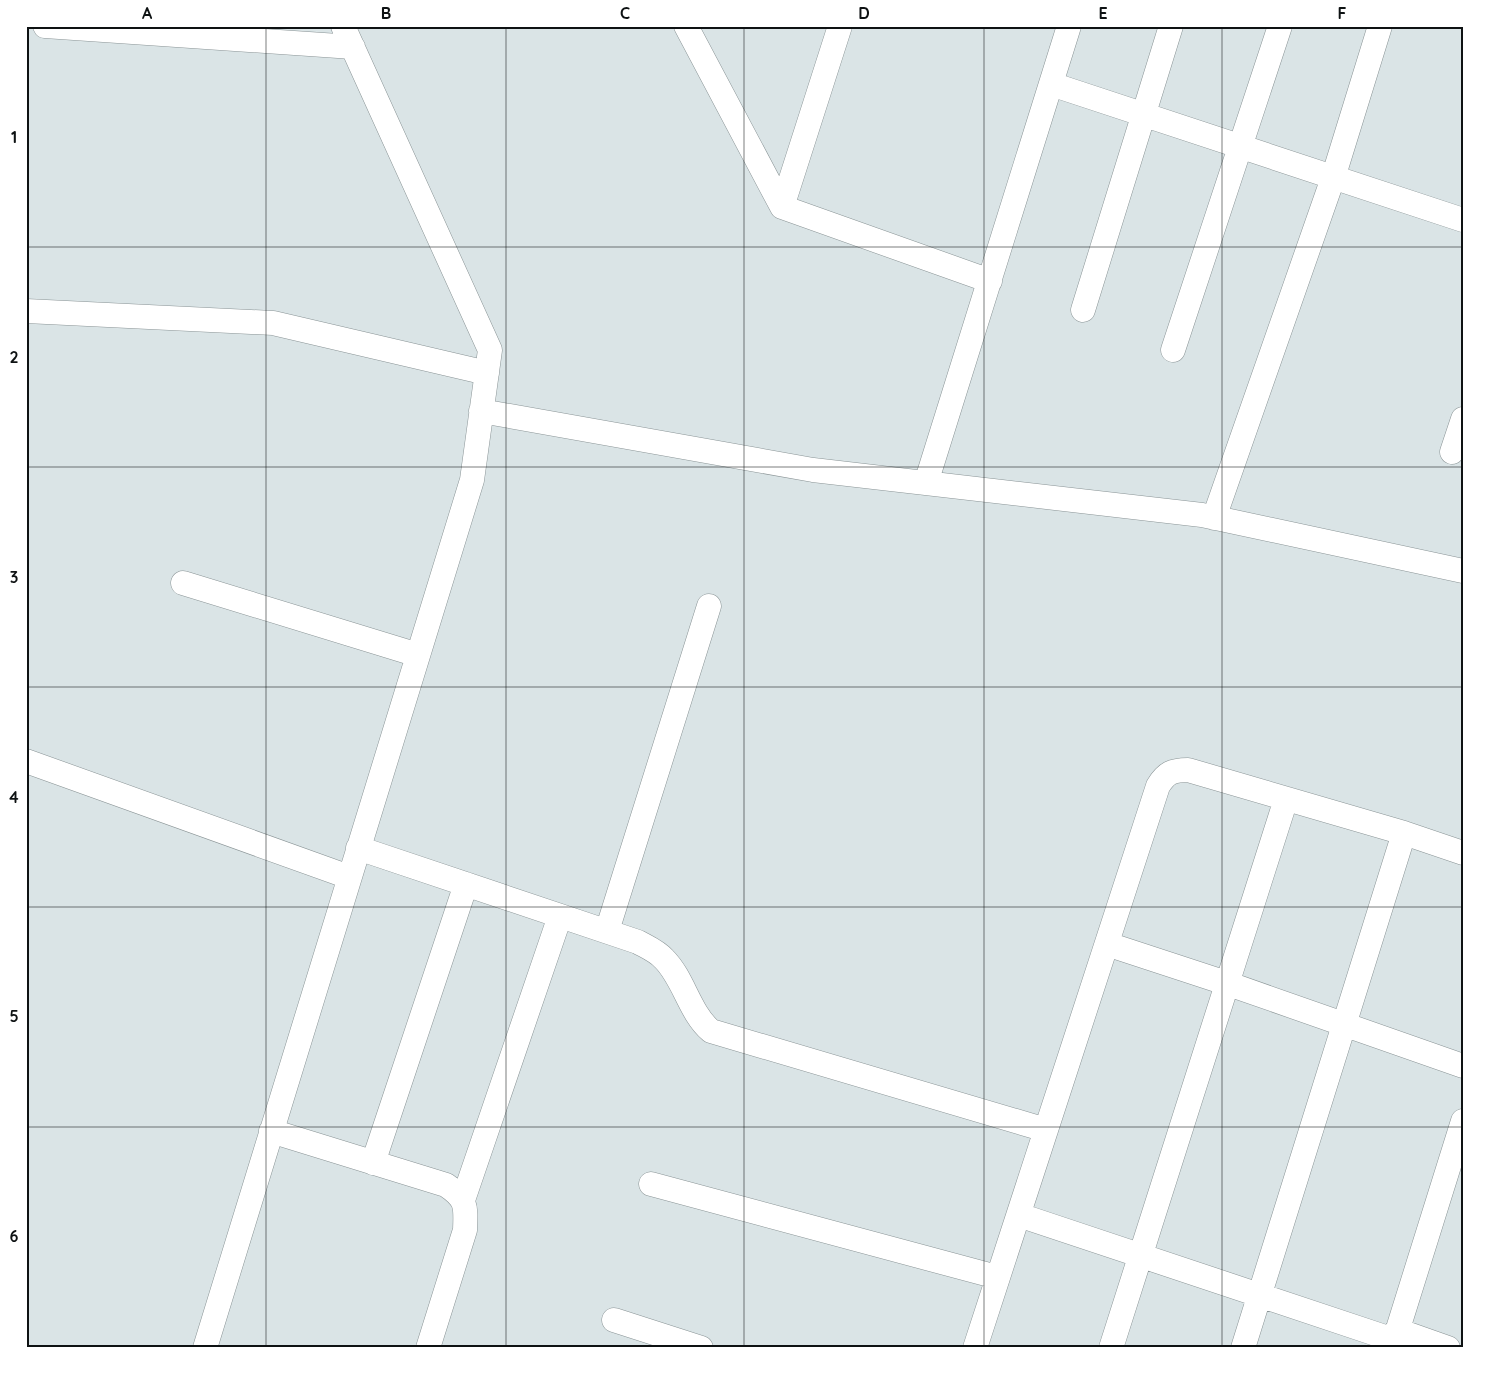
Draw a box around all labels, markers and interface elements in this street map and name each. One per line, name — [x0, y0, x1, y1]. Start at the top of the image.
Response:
text: A — [142, 3, 153, 23]
text: B — [381, 3, 391, 23]
text: C — [620, 3, 630, 23]
text: D — [858, 3, 870, 23]
text: E — [1098, 3, 1108, 23]
text: F — [1338, 3, 1347, 23]
text: 1 — [11, 127, 17, 147]
text: 2 — [9, 347, 19, 367]
text: 3 — [10, 567, 18, 587]
text: 4 — [9, 787, 19, 807]
text: 5 — [9, 1006, 19, 1026]
text: 6 — [10, 1226, 19, 1246]

